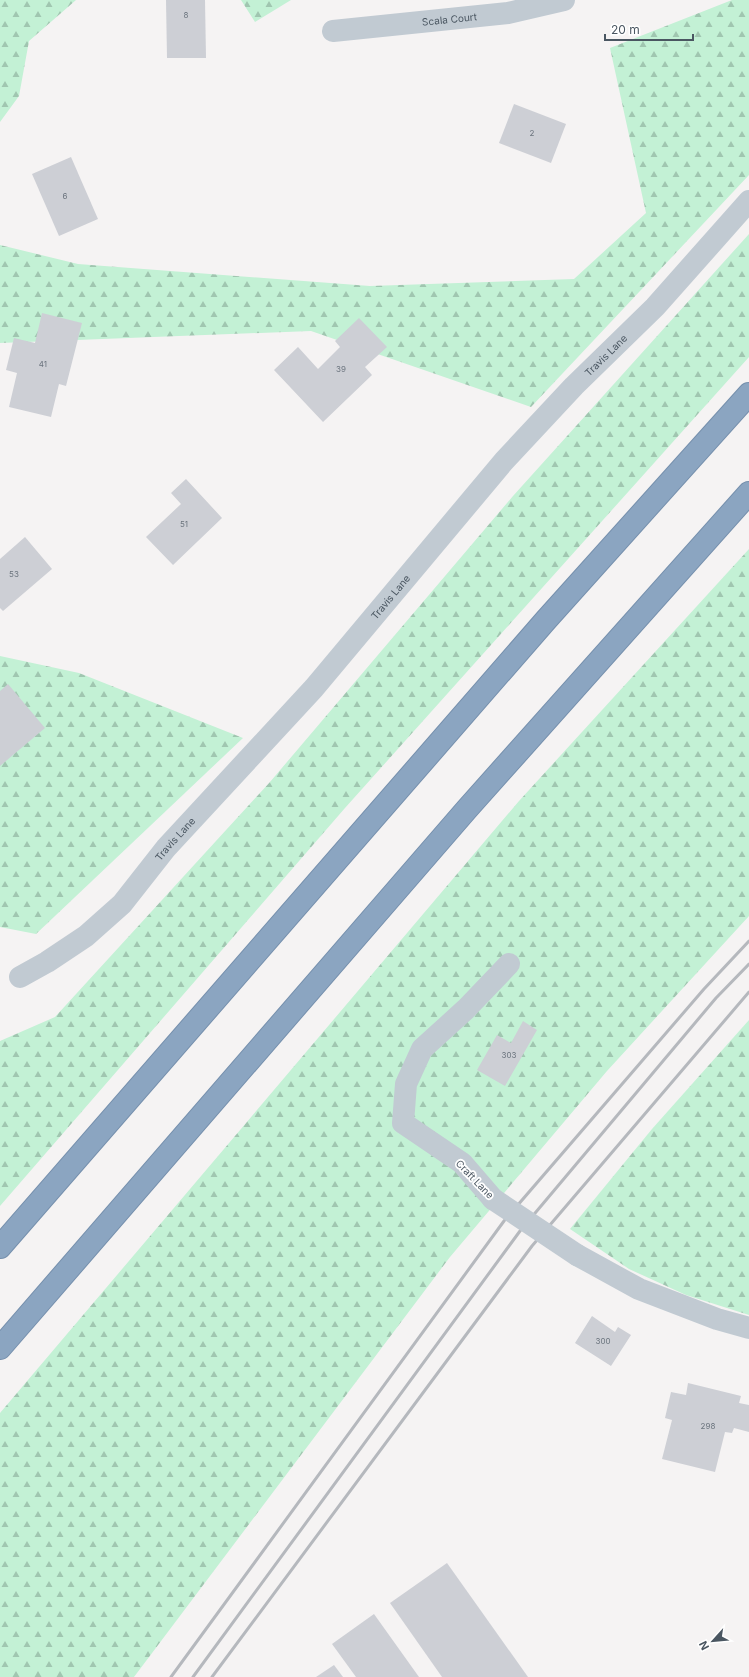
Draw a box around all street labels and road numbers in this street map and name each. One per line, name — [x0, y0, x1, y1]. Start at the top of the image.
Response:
street label: Scala Court — [421, 10, 478, 28]
street label: Travis Lane — [582, 332, 629, 378]
street label: Travis Lane — [368, 572, 412, 621]
street label: Travis Lane — [152, 814, 198, 863]
street label: Craft Lane — [454, 1157, 496, 1201]

